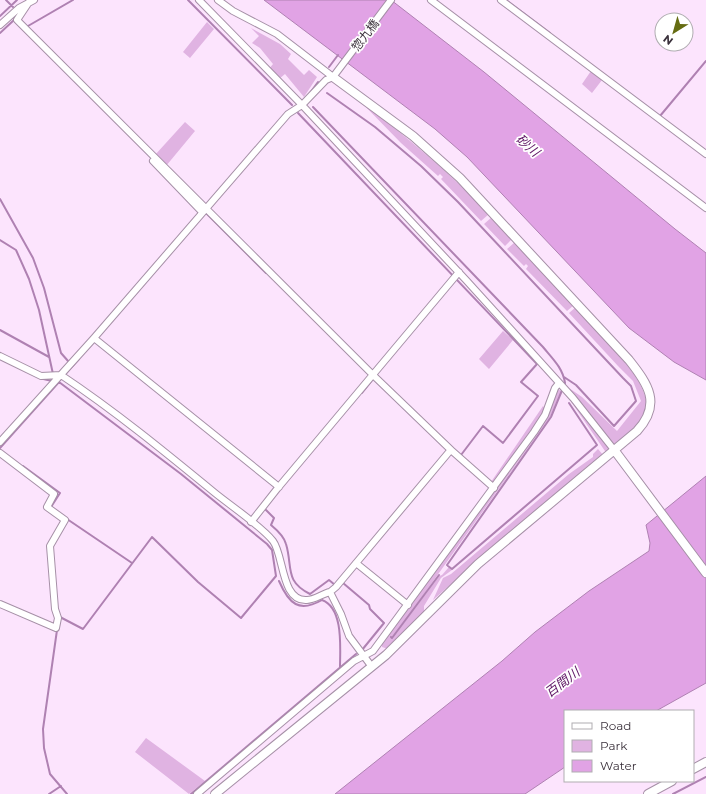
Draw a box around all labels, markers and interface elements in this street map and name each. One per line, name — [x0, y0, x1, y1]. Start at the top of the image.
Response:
north arrow — [654, 12, 694, 52]
street label: 惣九橋 — [348, 16, 382, 54]
text: N — [660, 32, 676, 48]
water label: 砂川 — [513, 130, 545, 161]
water label: 百間川 — [542, 663, 584, 700]
legend — [564, 710, 694, 782]
text: Road — [600, 718, 631, 733]
text: Park — [600, 738, 628, 753]
text: Water — [600, 758, 637, 773]

